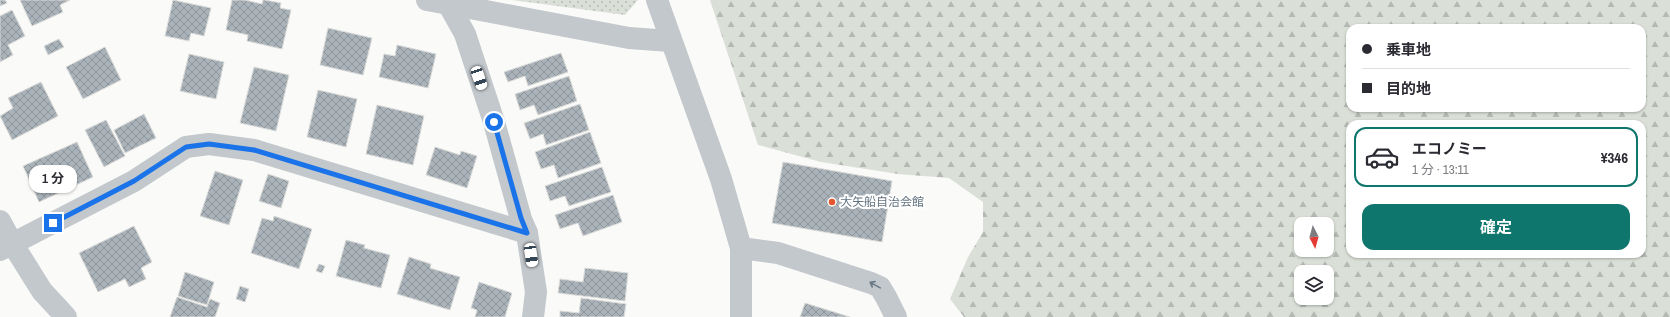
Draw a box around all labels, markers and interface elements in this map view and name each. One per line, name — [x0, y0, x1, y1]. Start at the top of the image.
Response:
text: 乗車地 — [1386, 39, 1431, 60]
car — [469, 65, 489, 91]
text: 目的地 — [1386, 78, 1431, 99]
route start — [485, 113, 503, 131]
text: エコノミー — [1412, 138, 1487, 159]
icon: car — [1364, 139, 1400, 175]
text: ¥346 — [1601, 147, 1628, 168]
text: 1 分 · 13:11 — [1412, 161, 1469, 178]
callout: 1 分 — [29, 165, 77, 193]
text: 1 分 — [42, 170, 64, 187]
place label: 大矢船自治会館 — [840, 194, 924, 210]
marker: 大矢船自治会館 — [827, 197, 837, 207]
button: 確定 — [1362, 204, 1630, 250]
route end — [44, 214, 62, 232]
north arrow — [1294, 217, 1334, 257]
map controls — [1294, 217, 1334, 305]
car — [523, 242, 539, 268]
button: layers — [1294, 265, 1334, 305]
one-way arrow — [869, 281, 881, 289]

